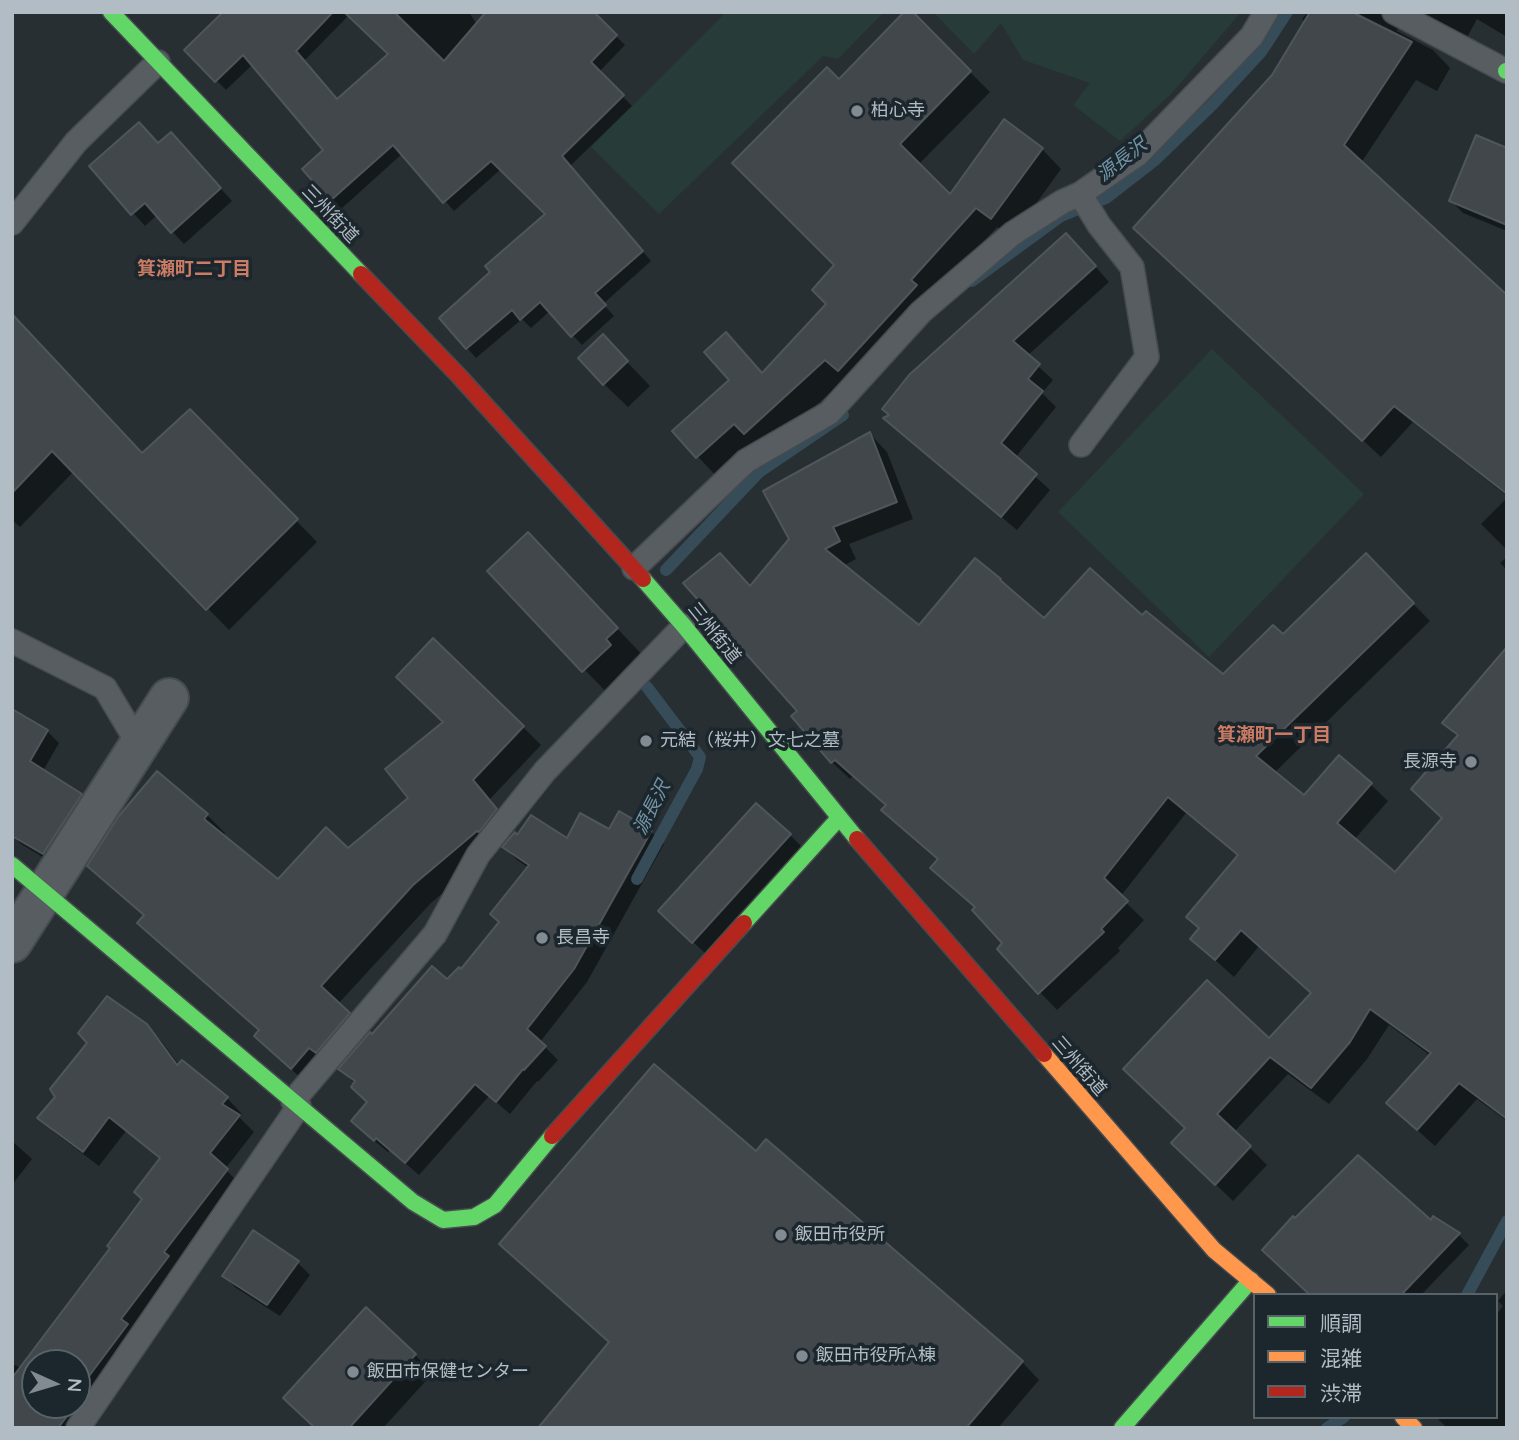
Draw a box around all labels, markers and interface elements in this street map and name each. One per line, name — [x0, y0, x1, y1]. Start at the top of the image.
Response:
place label: 柏心寺 — [871, 100, 925, 122]
marker: 柏心寺 — [849, 103, 865, 119]
water label: 源長沢 — [1093, 133, 1151, 187]
street label: 三州街道 — [297, 181, 363, 247]
district label: 箕瀬町二丁目 — [137, 258, 251, 280]
street label: 三州街道 — [683, 598, 745, 668]
district label: 箕瀬町一丁目 — [1217, 724, 1331, 746]
place label: 元結（桜井）文七之墓 — [660, 730, 840, 752]
marker: 元結（桜井）文七之墓 — [638, 733, 654, 749]
place label: 長源寺 — [1403, 751, 1457, 773]
marker: 長源寺 — [1463, 754, 1479, 770]
water label: 源長沢 — [629, 777, 675, 839]
place label: 長昌寺 — [556, 927, 610, 949]
marker: 長昌寺 — [534, 930, 550, 946]
street label: 三州街道 — [1047, 1032, 1111, 1100]
place label: 飯田市役所 — [795, 1224, 885, 1246]
marker: 飯田市役所 — [773, 1227, 789, 1243]
legend — [1253, 1293, 1498, 1419]
text: 順調 — [1320, 1310, 1362, 1336]
place label: 飯田市役所A棟 — [816, 1345, 936, 1367]
text: 混雑 — [1320, 1345, 1362, 1371]
marker: 飯田市役所A棟 — [794, 1348, 810, 1364]
north arrow — [21, 1349, 91, 1419]
place label: 飯田市保健センター — [367, 1361, 529, 1383]
marker: 飯田市保健センター — [345, 1364, 361, 1380]
text: N — [62, 1378, 87, 1393]
text: 渋滞 — [1320, 1380, 1362, 1406]

